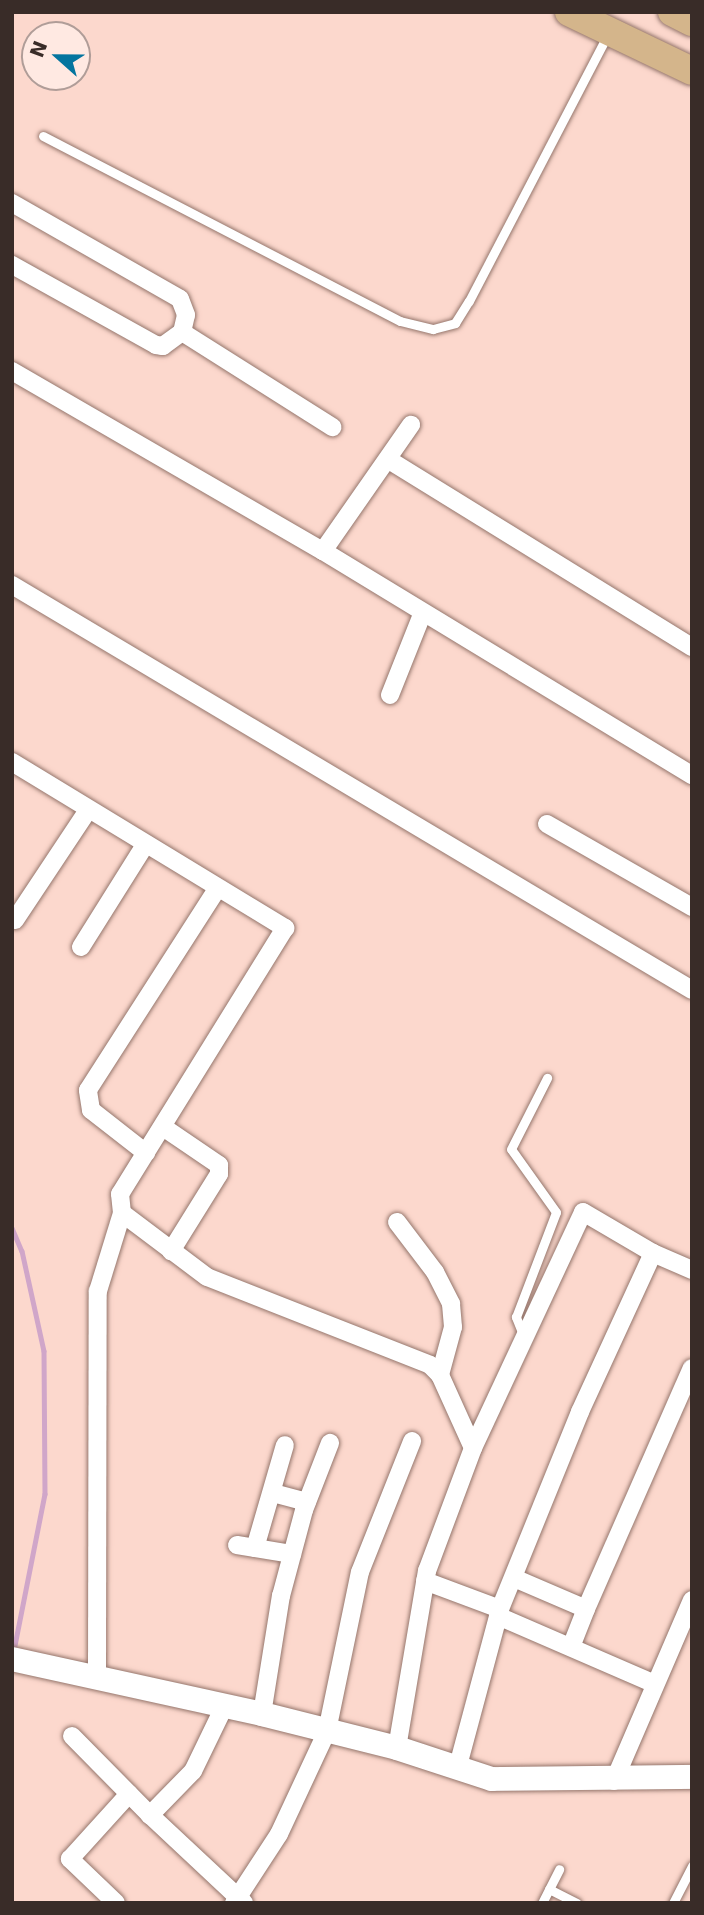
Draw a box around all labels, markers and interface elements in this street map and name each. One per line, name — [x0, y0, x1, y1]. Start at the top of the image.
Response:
north arrow — [21, 21, 91, 91]
text: N — [25, 38, 51, 61]

